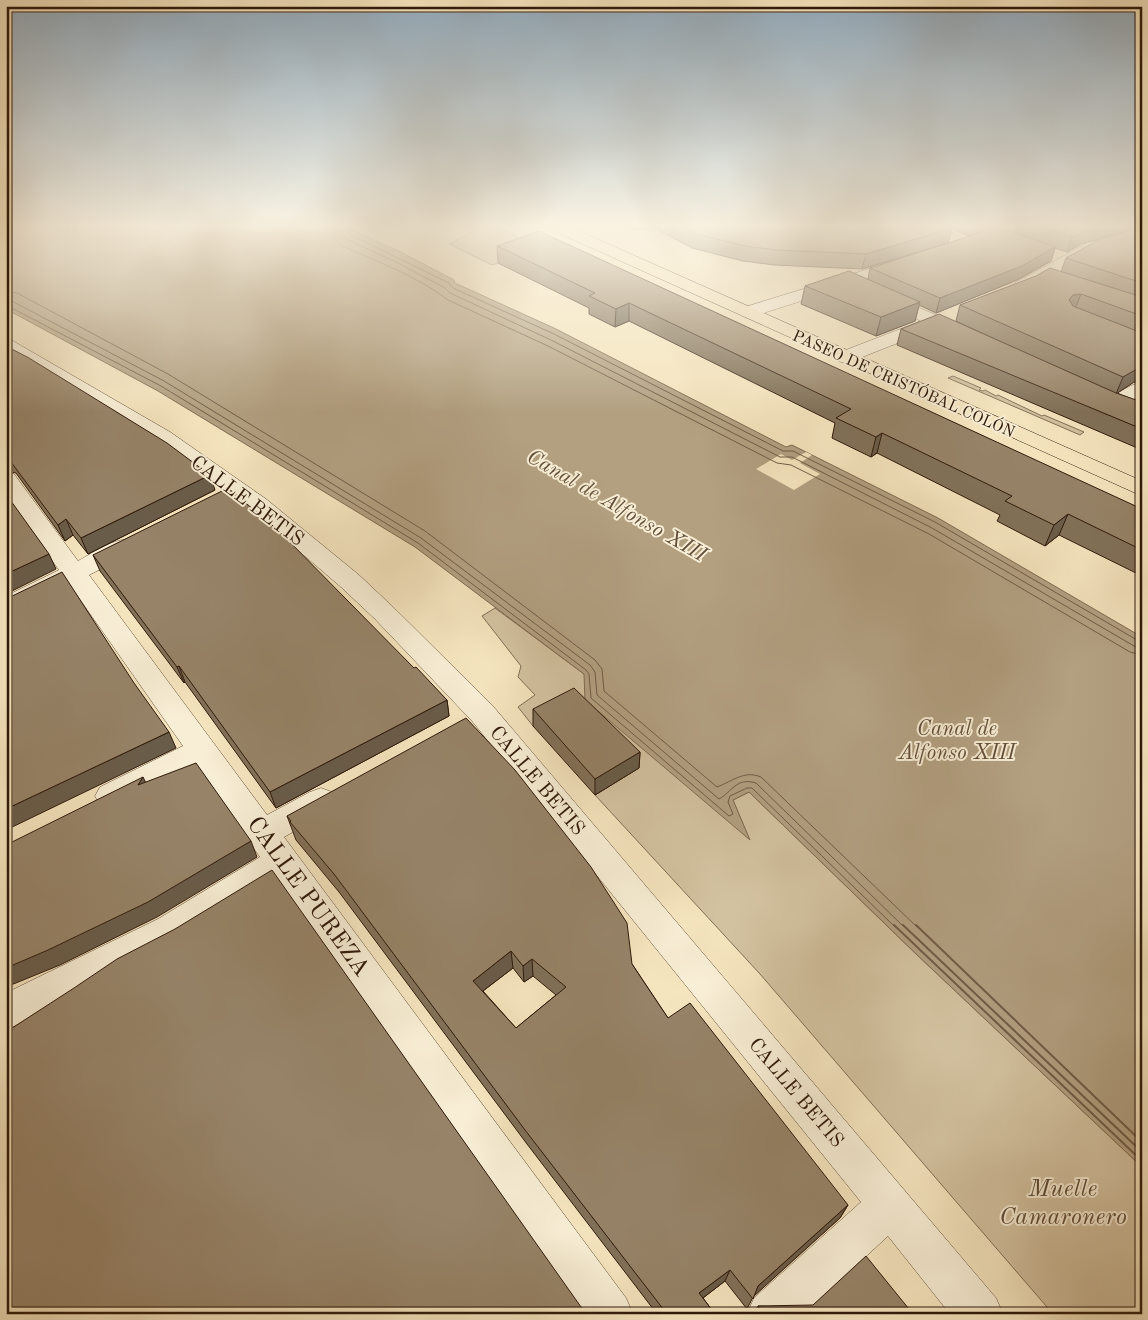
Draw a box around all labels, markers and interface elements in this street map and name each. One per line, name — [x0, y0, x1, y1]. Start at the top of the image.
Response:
street label: PASEO DE CRISTÓBAL COLÓN — [790, 324, 1019, 441]
water label: Canal de Alfonso XIII — [523, 446, 712, 567]
street label: CALLE BETIS — [186, 453, 307, 551]
water label: Canal de Alfonso XIII — [897, 719, 1018, 764]
street label: CALLE BETIS — [485, 723, 588, 840]
street label: CALLE PUREZA — [242, 813, 373, 981]
street label: CALLE BETIS — [744, 1035, 847, 1152]
park label: Muelle Camaronero — [999, 1178, 1127, 1230]

